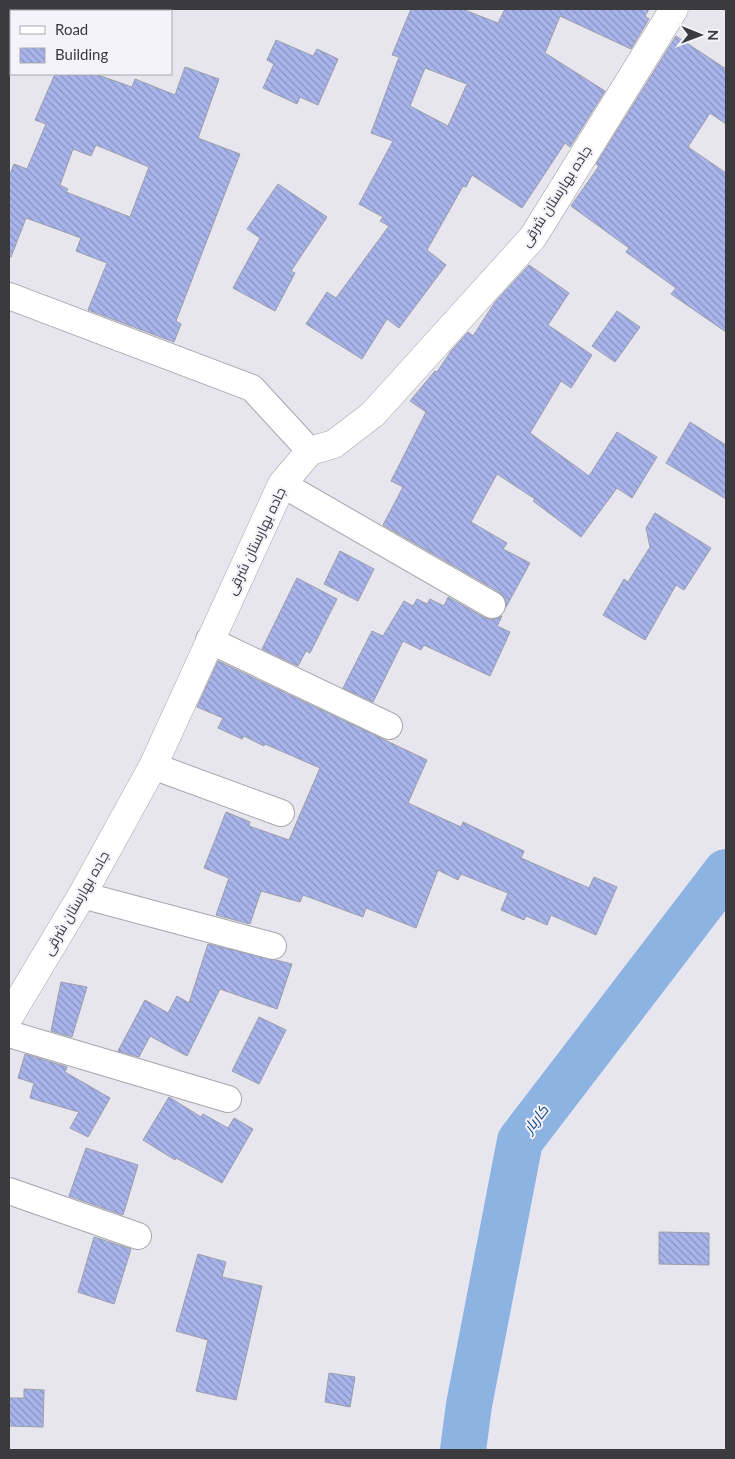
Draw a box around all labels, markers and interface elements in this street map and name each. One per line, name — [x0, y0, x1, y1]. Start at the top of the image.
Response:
legend — [10, 10, 172, 75]
north arrow — [675, 10, 725, 60]
text: Road — [55, 20, 88, 38]
text: N — [705, 30, 722, 41]
text: Building — [55, 45, 108, 63]
street label: جاده بهارستان شرقی — [516, 142, 595, 250]
street label: جاده بهارستان شرقی — [222, 484, 289, 597]
street label: جاده بهارستان شرقی — [39, 848, 112, 958]
water label: کاربار — [518, 1100, 553, 1138]

